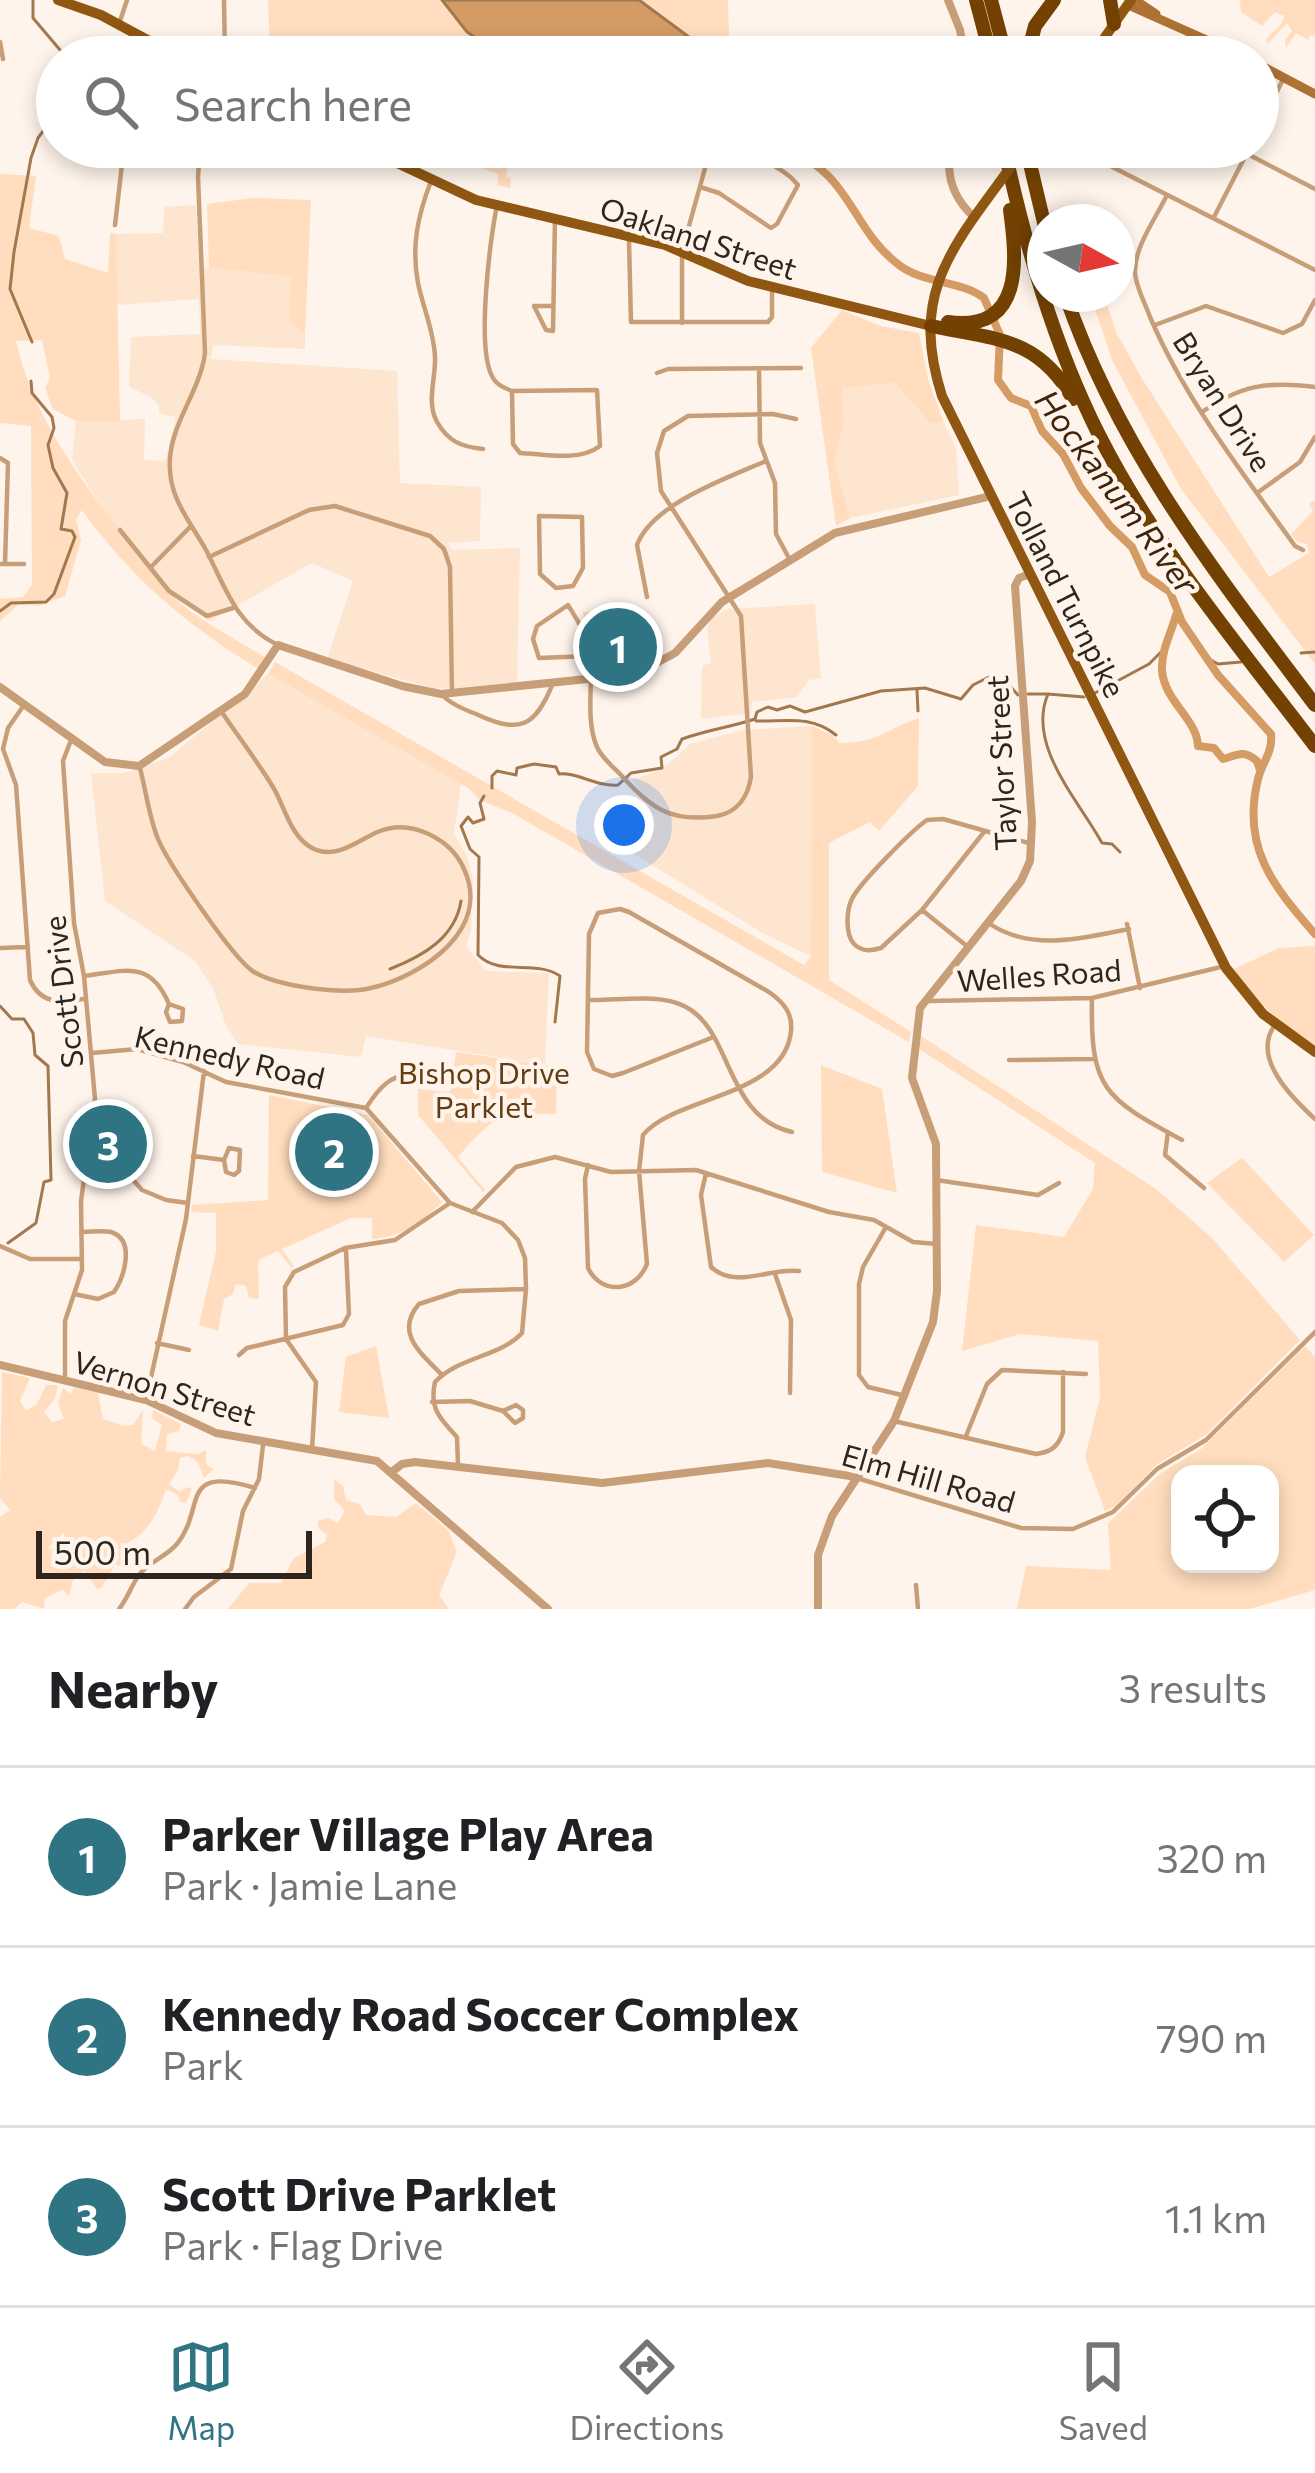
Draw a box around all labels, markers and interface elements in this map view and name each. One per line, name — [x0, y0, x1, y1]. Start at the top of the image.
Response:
search box — [36, 36, 1279, 168]
icon: search — [78, 69, 144, 135]
text: Search here — [174, 75, 412, 130]
street label: Oakland Street — [596, 188, 802, 286]
north arrow — [1027, 204, 1135, 312]
street label: Bryan Drive — [1167, 324, 1281, 478]
water label: Hockanum River — [1028, 380, 1210, 603]
street label: Tolland Turnpike — [999, 485, 1135, 703]
pin: 1 — [579, 602, 657, 692]
street label: Taylor Street — [977, 674, 1023, 852]
your location — [594, 795, 654, 855]
street label: Scott Drive — [34, 914, 90, 1070]
street label: Welles Road — [955, 950, 1123, 998]
street label: Kennedy Road — [131, 1016, 329, 1096]
park label: Bishop Drive Parklet — [398, 1053, 570, 1124]
pin: 3 — [69, 1099, 147, 1189]
pin: 2 — [295, 1107, 373, 1197]
street label: Vernon Street — [69, 1342, 261, 1432]
street label: Elm Hill Road — [838, 1435, 1020, 1519]
map controls — [1171, 1465, 1279, 1573]
button: locate — [1171, 1465, 1279, 1573]
scale bar — [36, 1525, 312, 1578]
text: 500 m — [54, 1531, 151, 1572]
text: Nearby — [48, 1656, 218, 1719]
text: 3 results — [1119, 1663, 1267, 1711]
text: Parker Village Play Area — [162, 1805, 654, 1860]
text: 1 — [78, 1833, 96, 1881]
text: 320 m — [1156, 1833, 1267, 1881]
text: Park · Jamie Lane — [162, 1860, 457, 1908]
text: Kennedy Road Soccer Complex — [162, 1985, 799, 2040]
text: 2 — [76, 2013, 98, 2061]
text: 790 m — [1156, 2013, 1267, 2061]
text: Park — [162, 2040, 244, 2088]
text: Scott Drive Parklet — [162, 2165, 556, 2220]
text: 3 — [76, 2193, 98, 2241]
text: 1.1 km — [1165, 2193, 1267, 2241]
text: Park · Flag Drive — [162, 2220, 443, 2268]
tab: Map — [167, 2334, 235, 2447]
tab: Directions — [570, 2334, 724, 2447]
tab: Saved — [1059, 2334, 1148, 2447]

